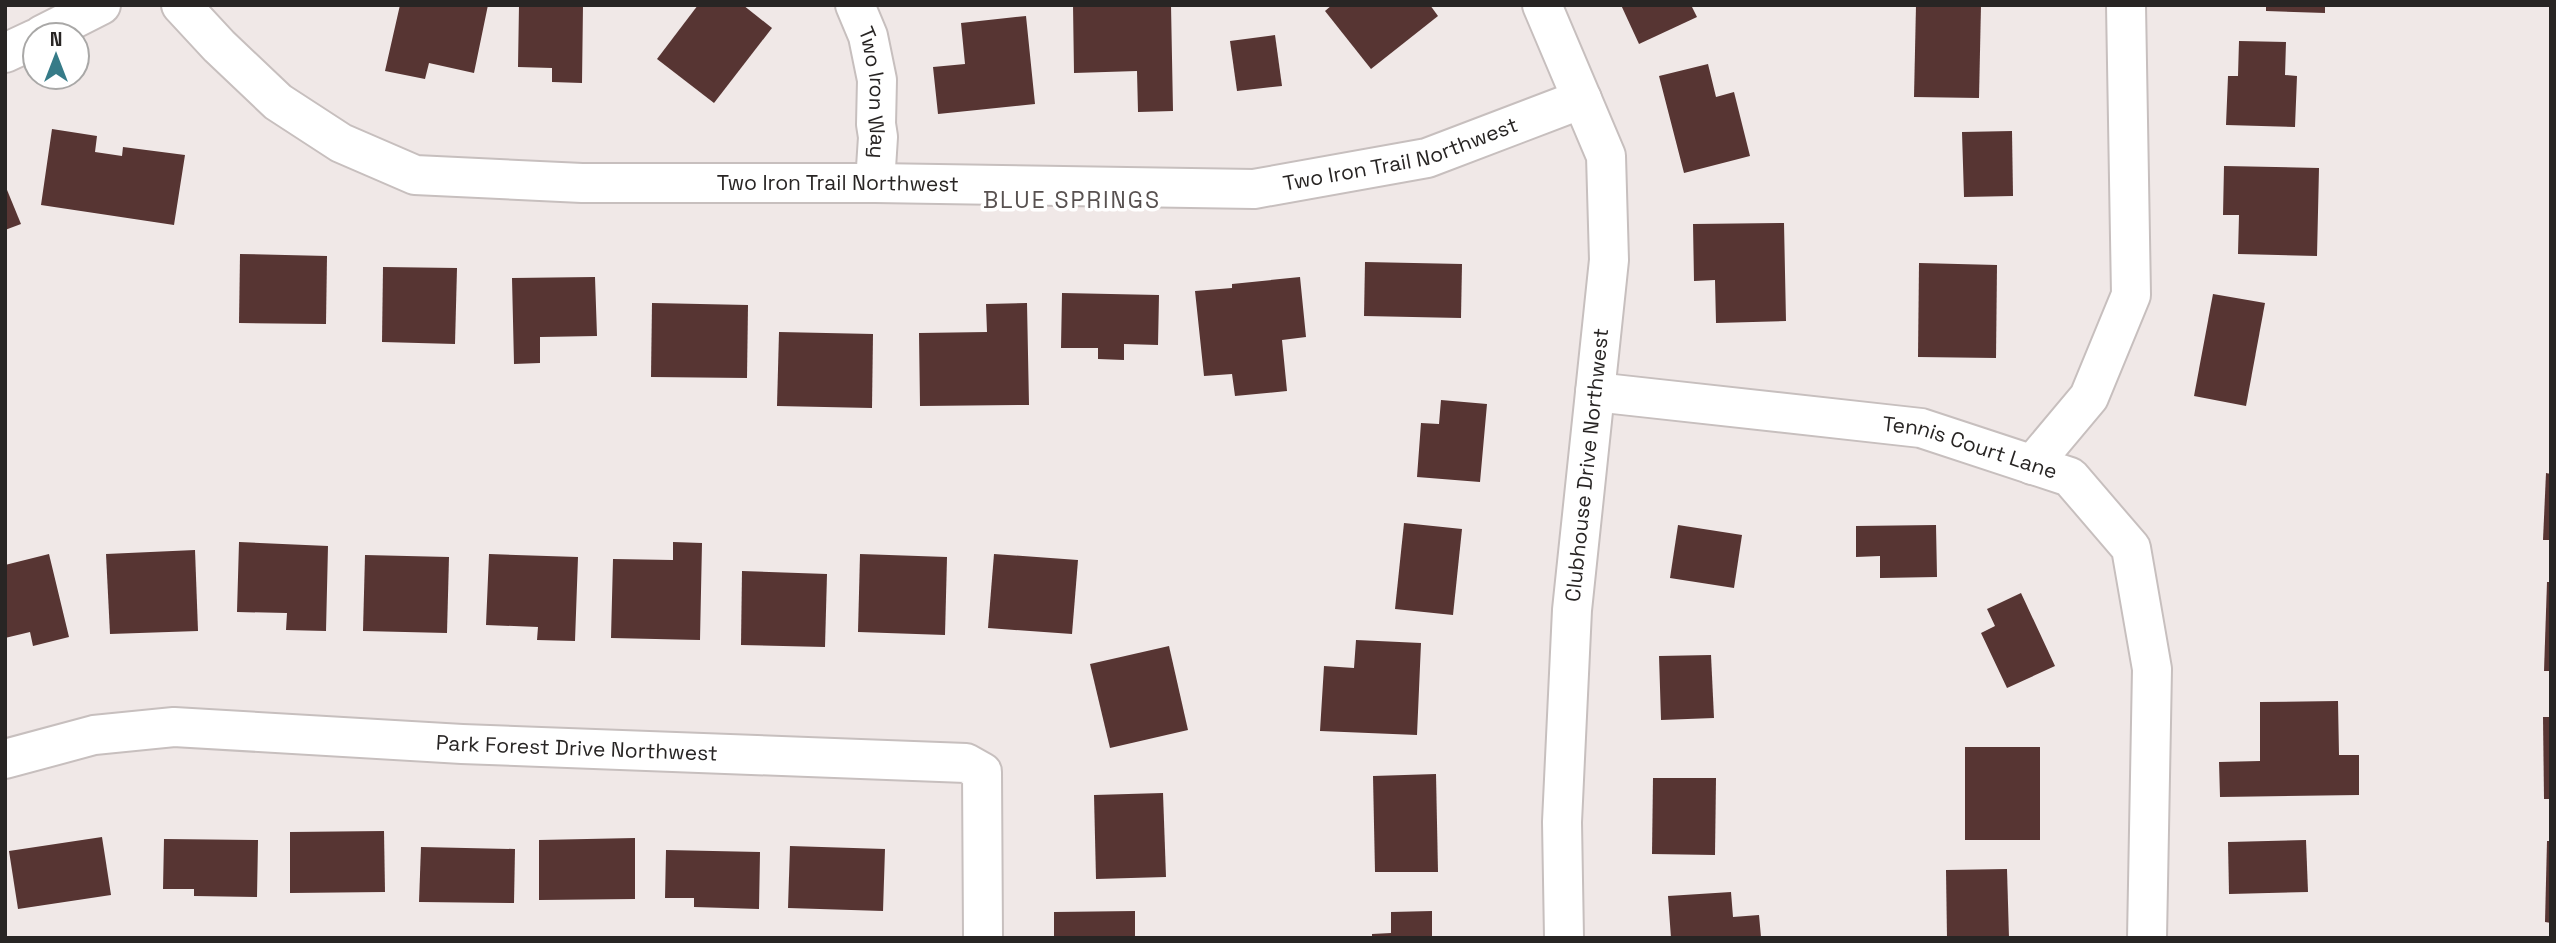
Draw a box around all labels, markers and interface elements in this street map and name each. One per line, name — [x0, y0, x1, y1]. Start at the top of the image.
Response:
north arrow — [21, 21, 91, 91]
street label: Two Iron Way — [853, 22, 892, 159]
text: N — [50, 27, 62, 52]
street label: Two Iron Trail Northwest — [1281, 111, 1521, 197]
street label: Two Iron Trail Northwest — [717, 169, 959, 197]
district label: BLUE SPRINGS — [983, 185, 1161, 215]
street label: Clubhouse Drive Northwest — [1559, 327, 1614, 603]
street label: Tennis Court Lane — [1881, 410, 2061, 485]
street label: Park Forest Drive Northwest — [435, 728, 718, 767]

